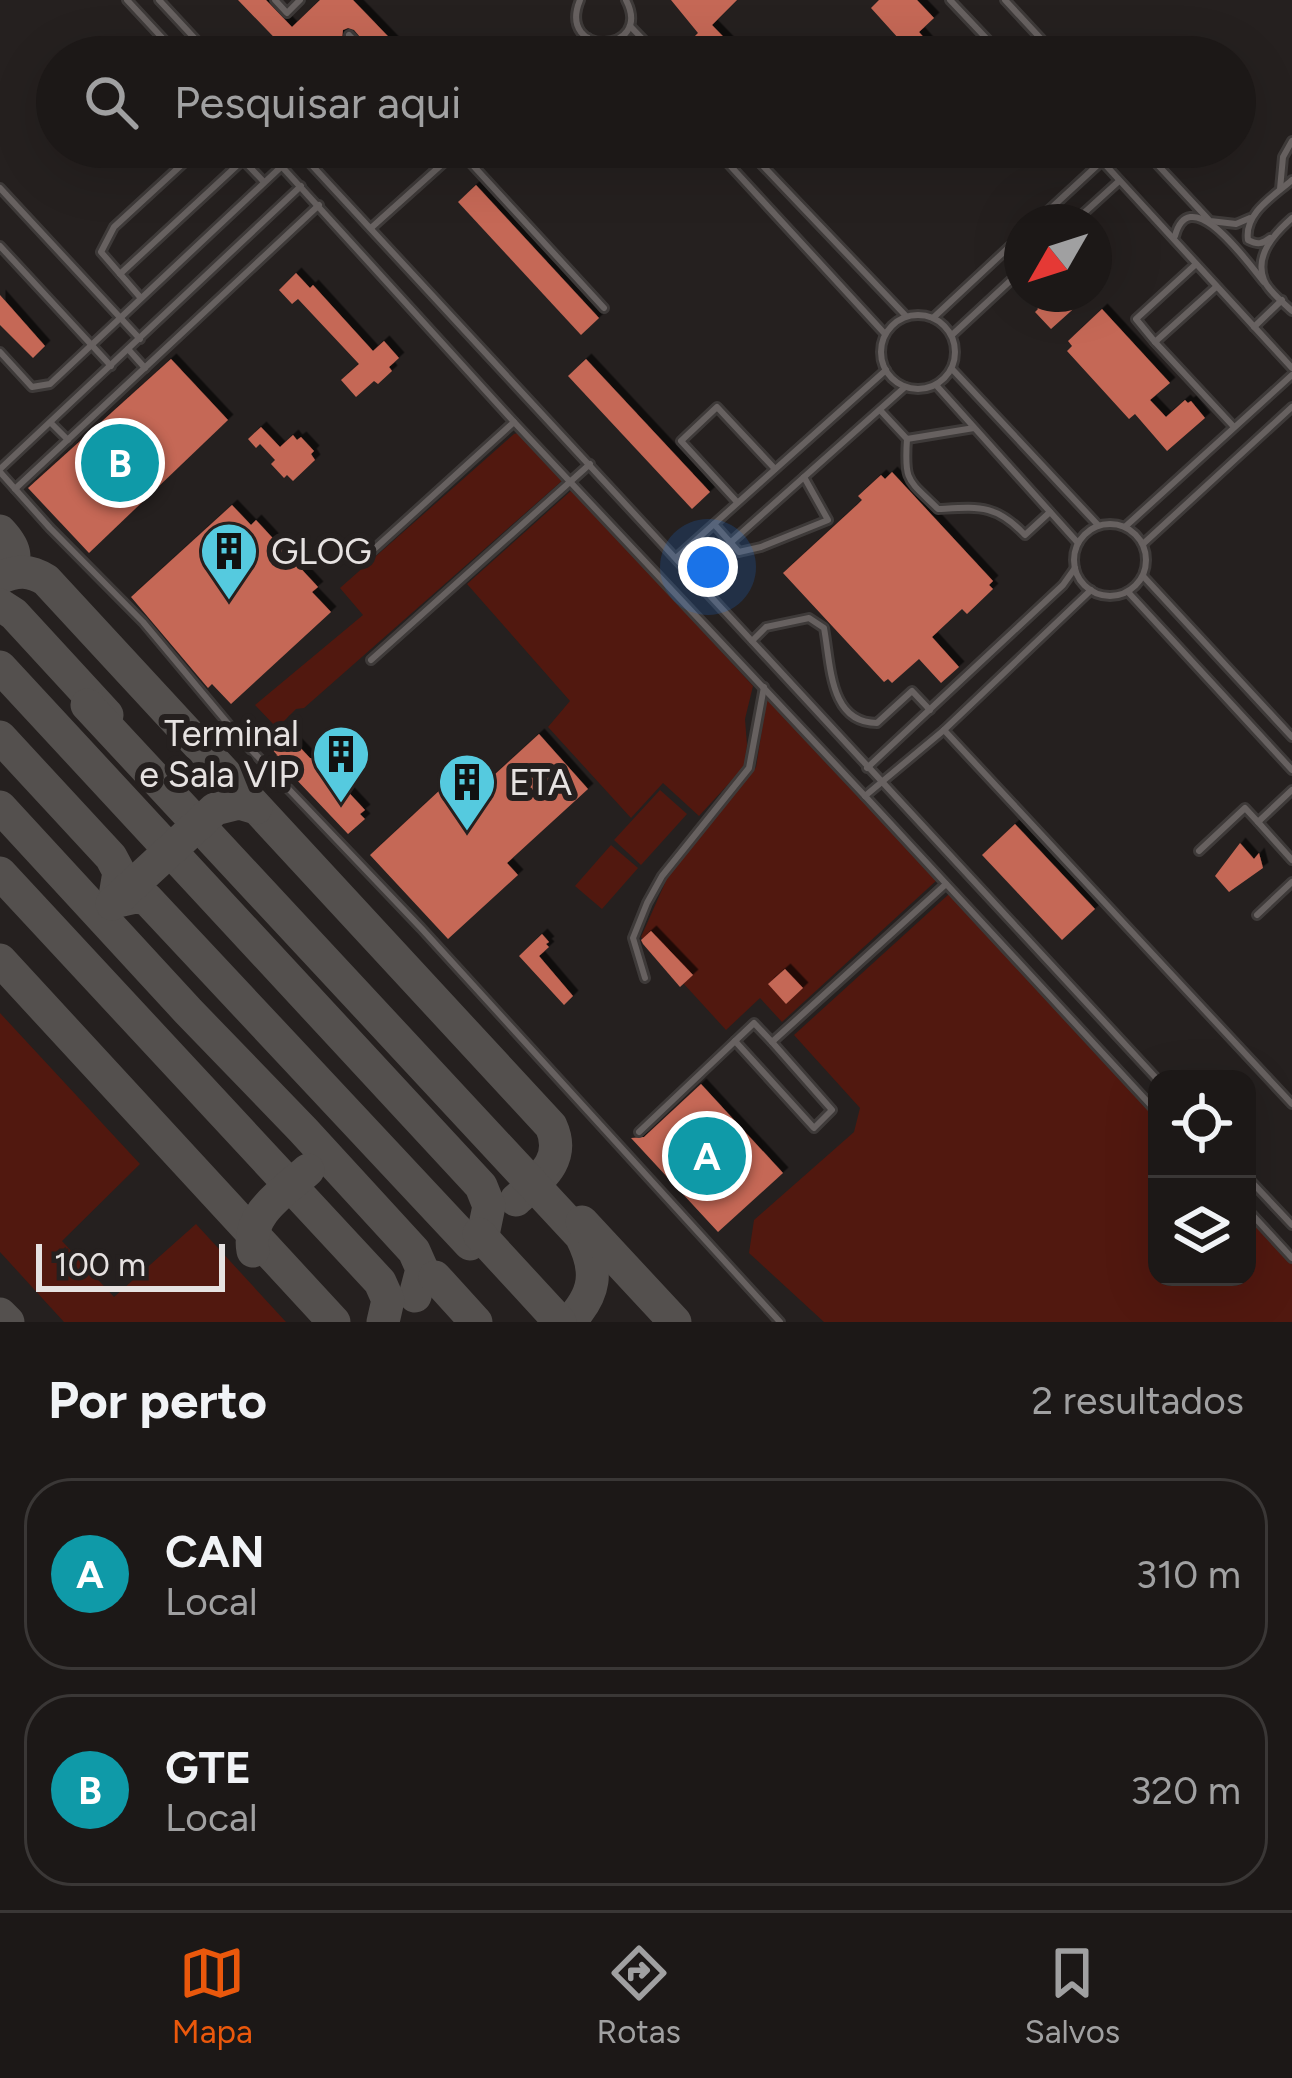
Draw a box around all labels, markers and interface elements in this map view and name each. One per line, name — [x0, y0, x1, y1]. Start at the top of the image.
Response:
search box — [36, 36, 1256, 168]
icon: search — [78, 69, 144, 135]
text: Pesquisar aqui — [174, 75, 461, 129]
north arrow — [1004, 204, 1112, 312]
pin: B — [81, 418, 159, 508]
building icon: GLOG — [198, 520, 260, 602]
place label: GLOG — [271, 530, 372, 573]
your location — [678, 537, 738, 597]
place label: Terminal e Sala VIP — [139, 712, 299, 796]
building icon: Terminal e Sala VIP — [310, 723, 372, 805]
building icon: ETA — [436, 751, 498, 833]
place label: ETA — [509, 761, 573, 804]
map controls — [1148, 1070, 1256, 1286]
button: locate — [1148, 1070, 1256, 1178]
pin: A — [668, 1111, 746, 1201]
button: layers — [1148, 1178, 1256, 1286]
scale bar — [36, 1238, 225, 1291]
text: 100 m — [54, 1245, 146, 1284]
text: Por perto — [48, 1370, 267, 1431]
text: 2 resultados — [1031, 1377, 1244, 1424]
text: CAN — [165, 1524, 265, 1578]
text: A — [76, 1551, 104, 1598]
text: 310 m — [1136, 1551, 1241, 1598]
text: Local — [165, 1578, 257, 1625]
text: GTE — [165, 1740, 251, 1794]
text: B — [78, 1767, 102, 1814]
text: 320 m — [1130, 1767, 1241, 1814]
text: Local — [165, 1794, 257, 1841]
tab: Mapa — [172, 1940, 253, 2051]
tab: Rotas — [597, 1940, 681, 2051]
tab: Salvos — [1025, 1940, 1120, 2051]

